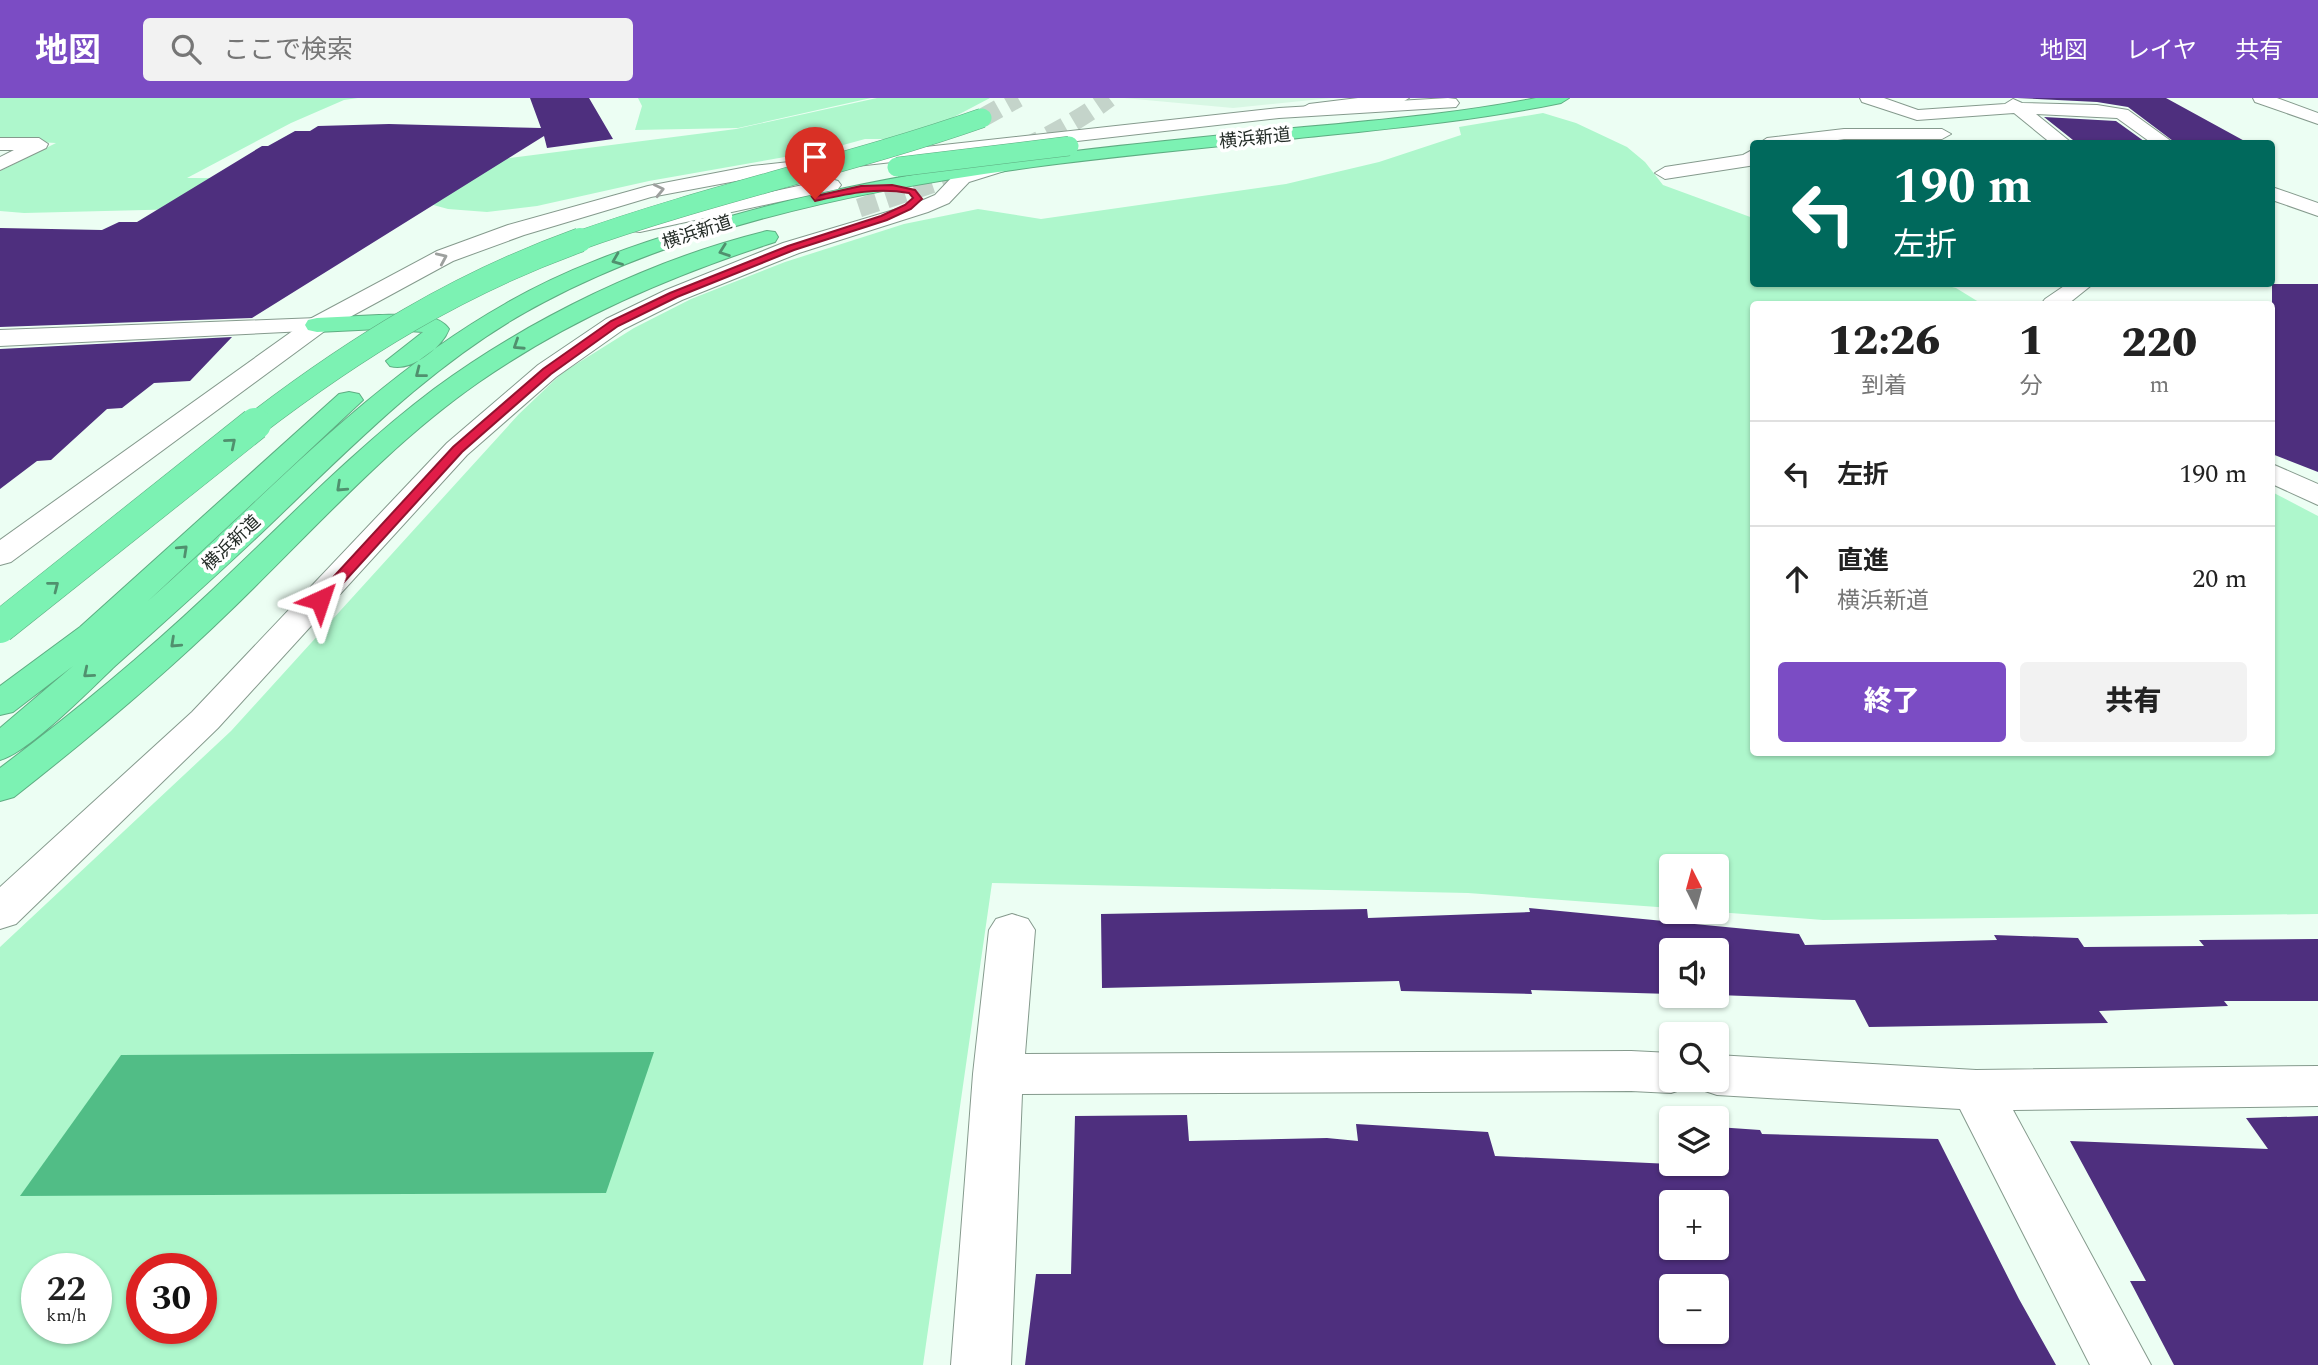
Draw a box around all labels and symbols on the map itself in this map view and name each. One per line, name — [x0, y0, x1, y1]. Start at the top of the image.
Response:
street label: 横浜新道 — [1218, 121, 1292, 156]
pin — [785, 127, 845, 199]
one-way arrow — [653, 184, 665, 198]
street label: 横浜新道 — [659, 209, 736, 256]
one-way arrow — [719, 243, 731, 257]
one-way arrow — [435, 252, 447, 266]
one-way arrow — [612, 252, 624, 266]
one-way arrow — [513, 337, 526, 349]
one-way arrow — [416, 364, 428, 377]
one-way arrow — [223, 439, 236, 451]
one-way arrow — [336, 479, 349, 491]
street label: 横浜新道 — [196, 509, 267, 578]
one-way arrow — [175, 546, 188, 559]
position arrow — [283, 563, 357, 637]
one-way arrow — [46, 582, 59, 594]
one-way arrow — [170, 635, 183, 648]
one-way arrow — [83, 665, 96, 677]
north arrow — [1659, 854, 1729, 924]
speed limit sign: 30 — [126, 1253, 217, 1344]

